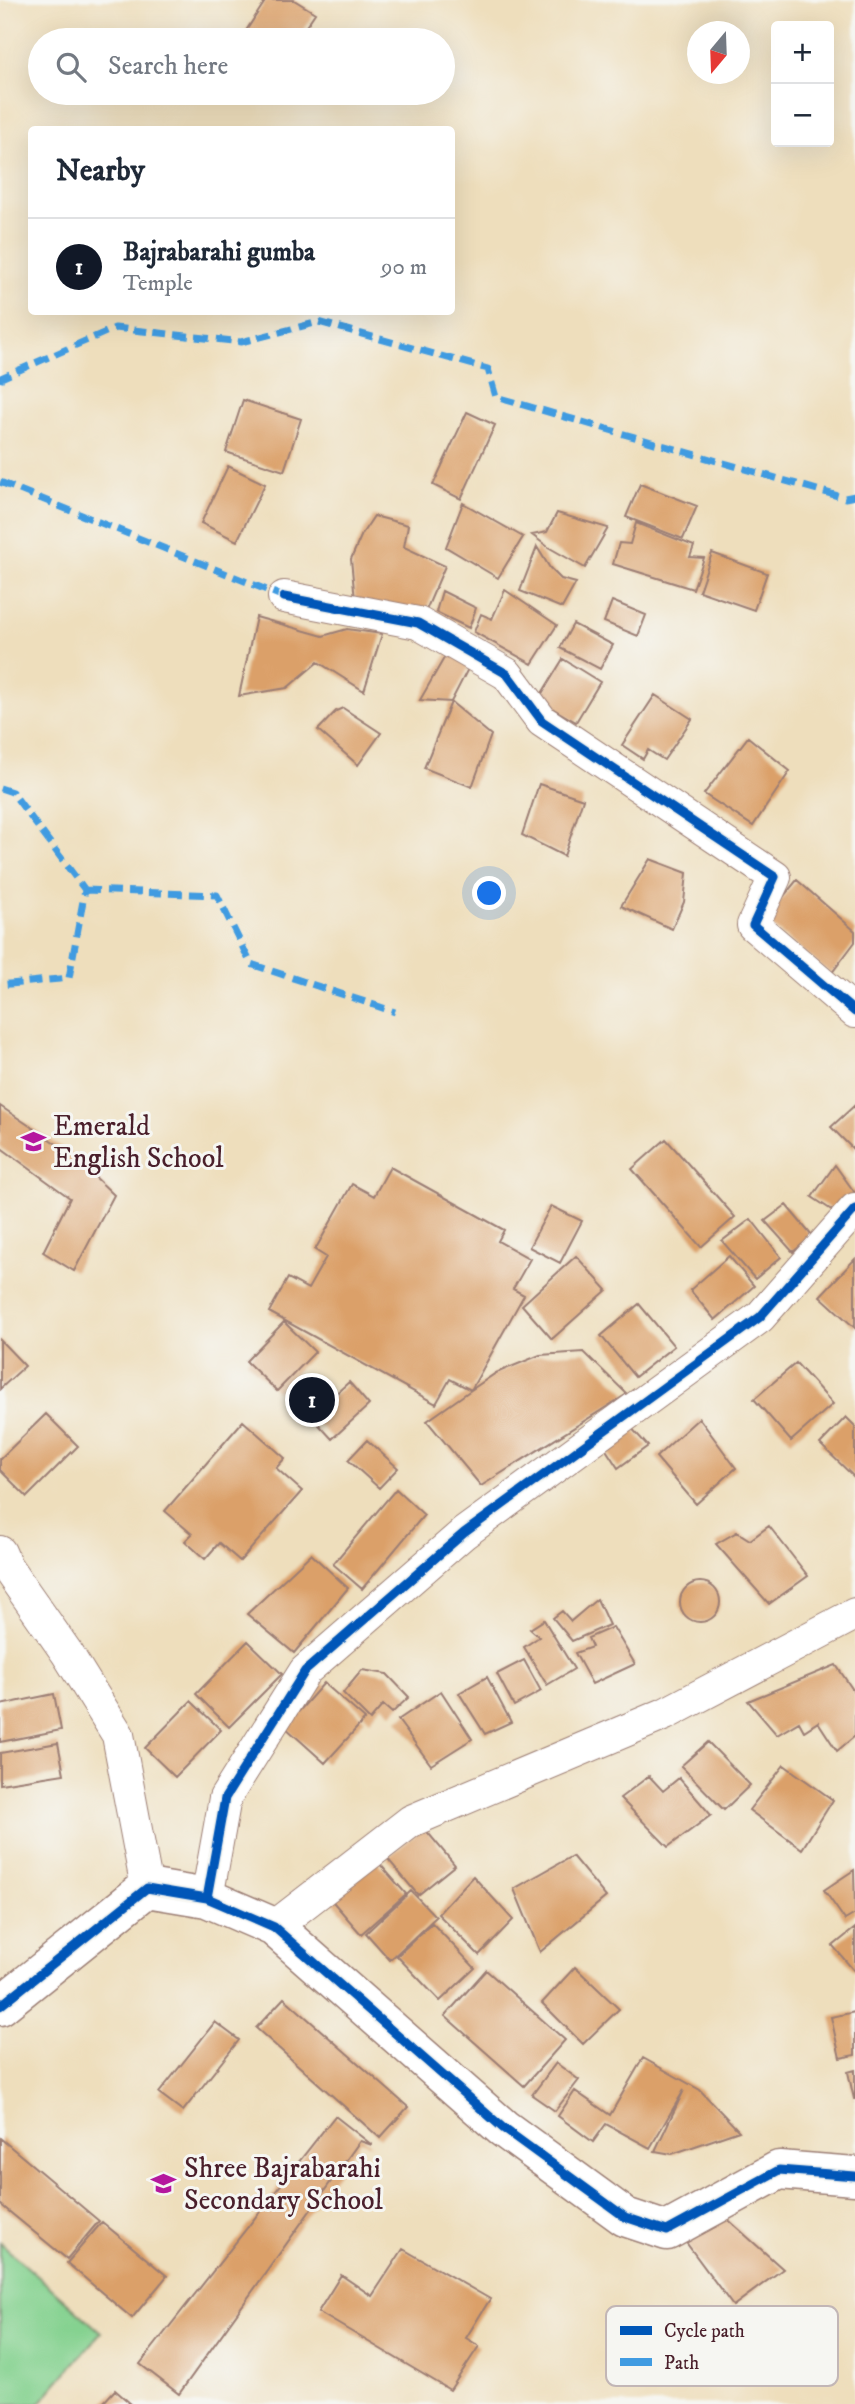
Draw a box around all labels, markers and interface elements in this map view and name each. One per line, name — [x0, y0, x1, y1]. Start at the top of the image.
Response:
north arrow — [687, 21, 750, 84]
map controls — [771, 21, 834, 147]
button: + — [771, 21, 834, 84]
search box — [28, 28, 455, 105]
icon: search — [52, 48, 90, 86]
text: Search here — [108, 50, 228, 83]
button: − — [771, 84, 834, 147]
text: Nearby — [56, 153, 145, 190]
text: Bajrabarahi gumba — [123, 236, 315, 269]
text: 1 — [75, 253, 83, 282]
text: 90 m — [381, 253, 427, 282]
text: Temple — [123, 269, 193, 298]
your location — [472, 876, 506, 910]
place label: Emerald English School — [53, 1109, 224, 1176]
school or university icon: Emerald English School — [19, 1128, 47, 1156]
pin: 1 — [289, 1374, 335, 1426]
place label: Shree Bajrabarahi Secondary School — [184, 2151, 384, 2218]
school or university icon: Shree Bajrabarahi Secondary School — [150, 2170, 178, 2198]
legend — [606, 2306, 838, 2386]
text: Cycle path — [664, 2320, 745, 2343]
text: Path — [664, 2352, 699, 2375]

